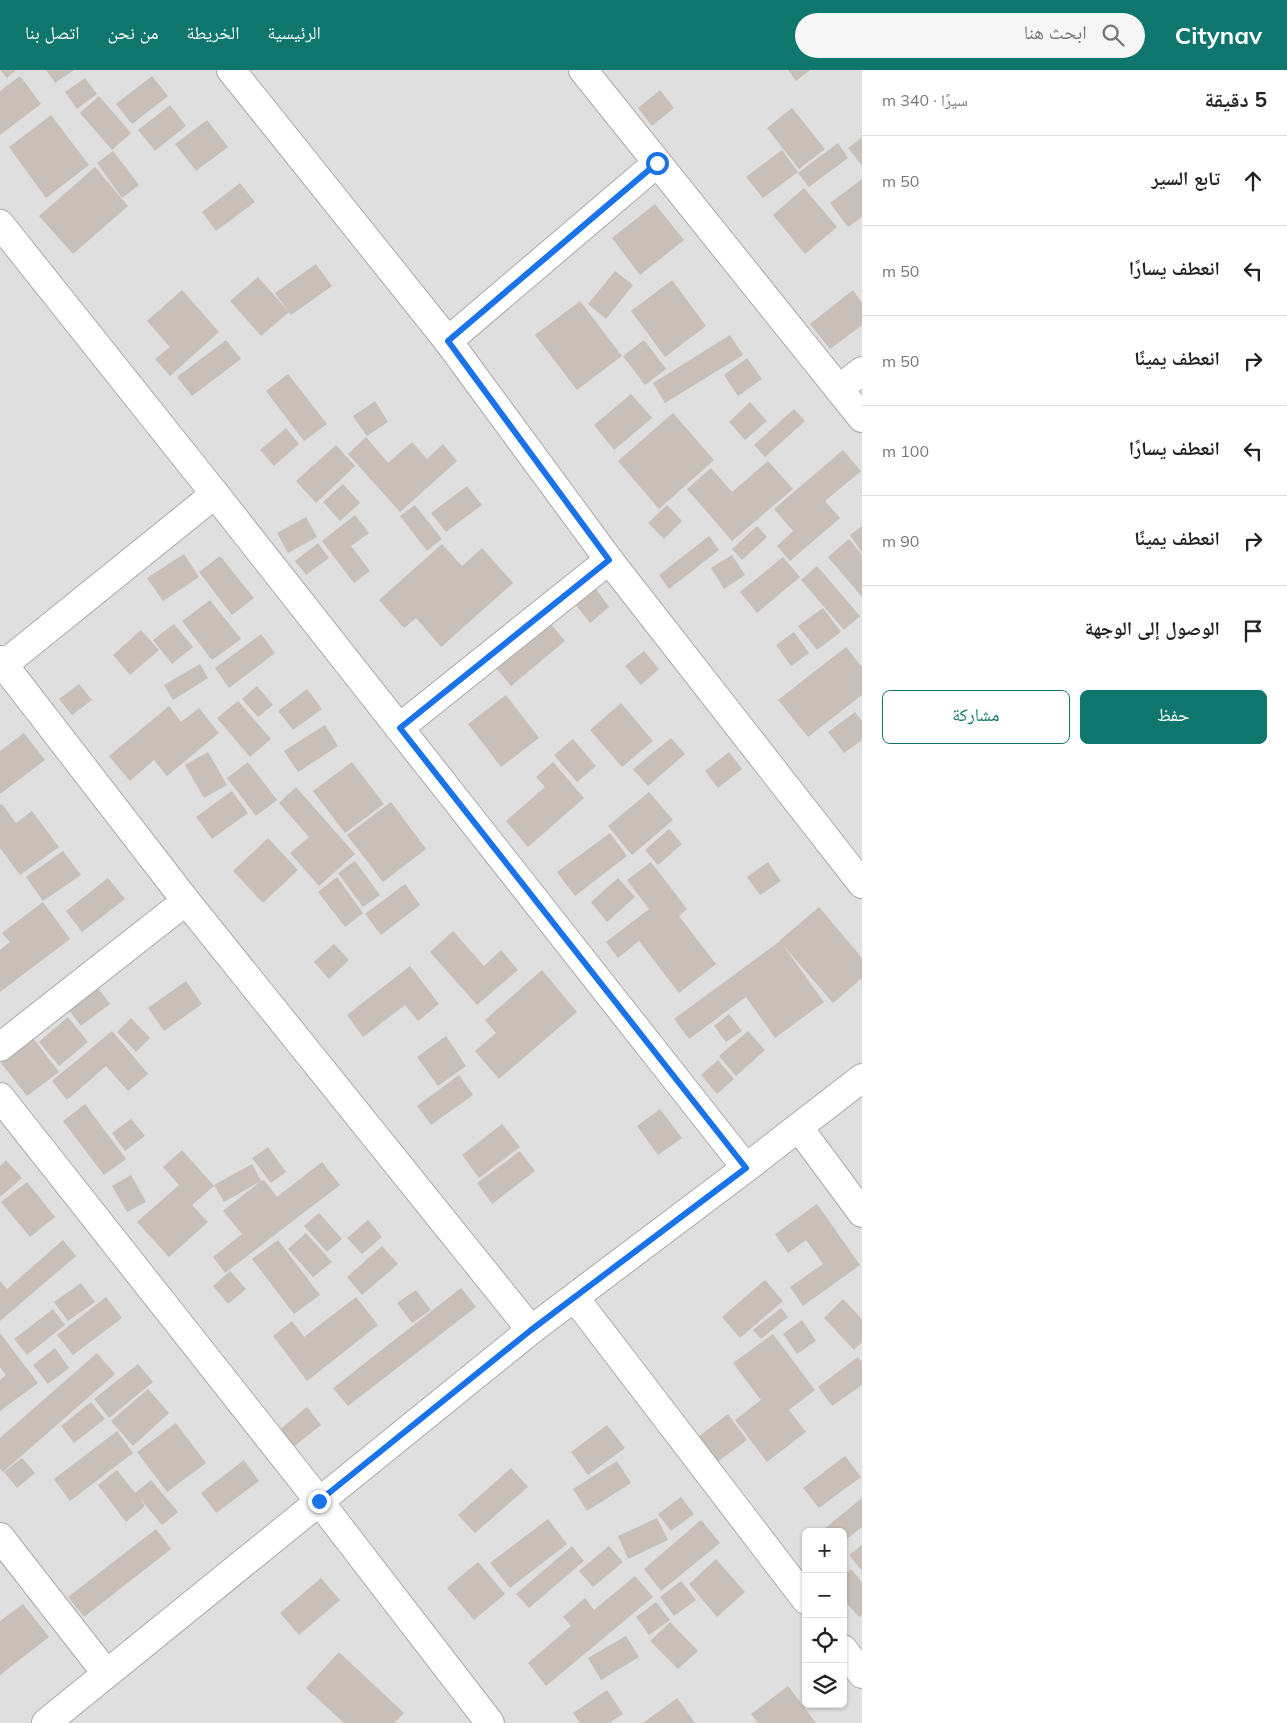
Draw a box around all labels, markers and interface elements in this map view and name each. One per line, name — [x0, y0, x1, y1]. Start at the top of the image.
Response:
search box — [795, 13, 1145, 58]
text: ابحث هنا — [1024, 20, 1087, 44]
text: Citynav — [1175, 20, 1262, 50]
text: اتصل بنا — [25, 21, 80, 44]
text: من نحن — [108, 21, 158, 44]
text: الخريطة — [186, 21, 239, 44]
text: الرئيسية — [267, 21, 321, 44]
icon: search — [1099, 21, 1127, 49]
text: 5 دقيقة — [1205, 86, 1267, 112]
text: سيرًا · 340 m — [882, 90, 968, 110]
route start — [646, 152, 669, 175]
text: تابع السير — [1151, 166, 1220, 190]
icon: ahead — [1239, 167, 1267, 195]
text: 50 m — [882, 171, 919, 191]
text: انعطف يسارًا — [1129, 256, 1220, 280]
icon: left — [1239, 257, 1267, 285]
text: 50 m — [882, 261, 919, 281]
text: انعطف يمينًا — [1134, 346, 1220, 370]
icon: right — [1239, 347, 1267, 375]
text: 50 m — [882, 351, 919, 371]
text: انعطف يسارًا — [1129, 436, 1220, 460]
icon: left — [1239, 437, 1267, 465]
text: 100 m — [882, 441, 929, 461]
text: انعطف يمينًا — [1134, 526, 1220, 550]
icon: right — [1239, 527, 1267, 555]
text: 90 m — [882, 531, 919, 551]
text: الوصول إلى الوجهة — [1085, 616, 1220, 640]
icon: arrive — [1239, 617, 1267, 645]
button: مشاركة — [882, 690, 1070, 744]
button: حفظ — [1080, 690, 1267, 744]
route end — [308, 1490, 331, 1513]
map controls — [802, 1528, 847, 1708]
button: + — [802, 1528, 847, 1573]
button: − — [802, 1573, 847, 1618]
button: locate — [802, 1618, 847, 1663]
button: layers — [802, 1663, 847, 1708]

